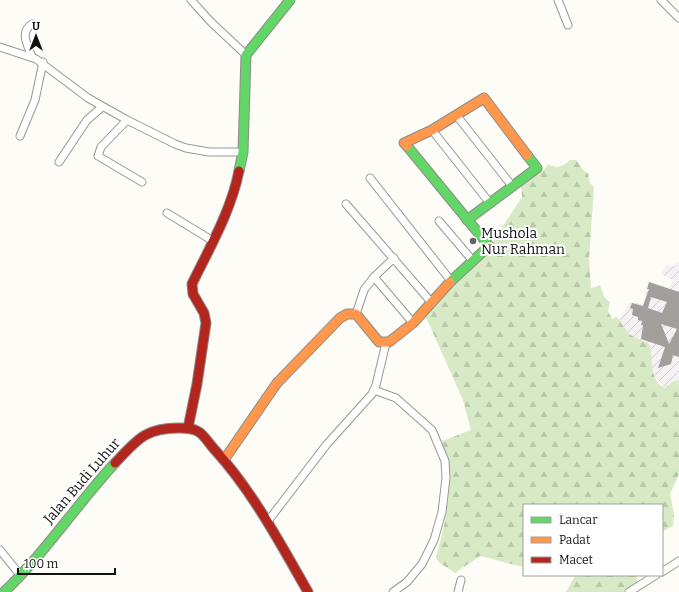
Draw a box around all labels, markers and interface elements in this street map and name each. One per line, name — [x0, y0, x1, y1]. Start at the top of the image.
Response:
north arrow — [16, 16, 56, 56]
text: U — [32, 20, 40, 33]
place label: Mushola Nur Rahman — [481, 225, 565, 258]
marker: Mushola Nur Rahman — [468, 236, 478, 246]
street label: Jalan Budi Luhur — [40, 435, 124, 528]
legend — [523, 504, 663, 576]
text: Lancar — [559, 513, 598, 527]
text: Padat — [559, 533, 591, 547]
scale bar — [18, 550, 115, 576]
text: Macet — [559, 553, 594, 567]
text: 100 m — [24, 557, 59, 571]

